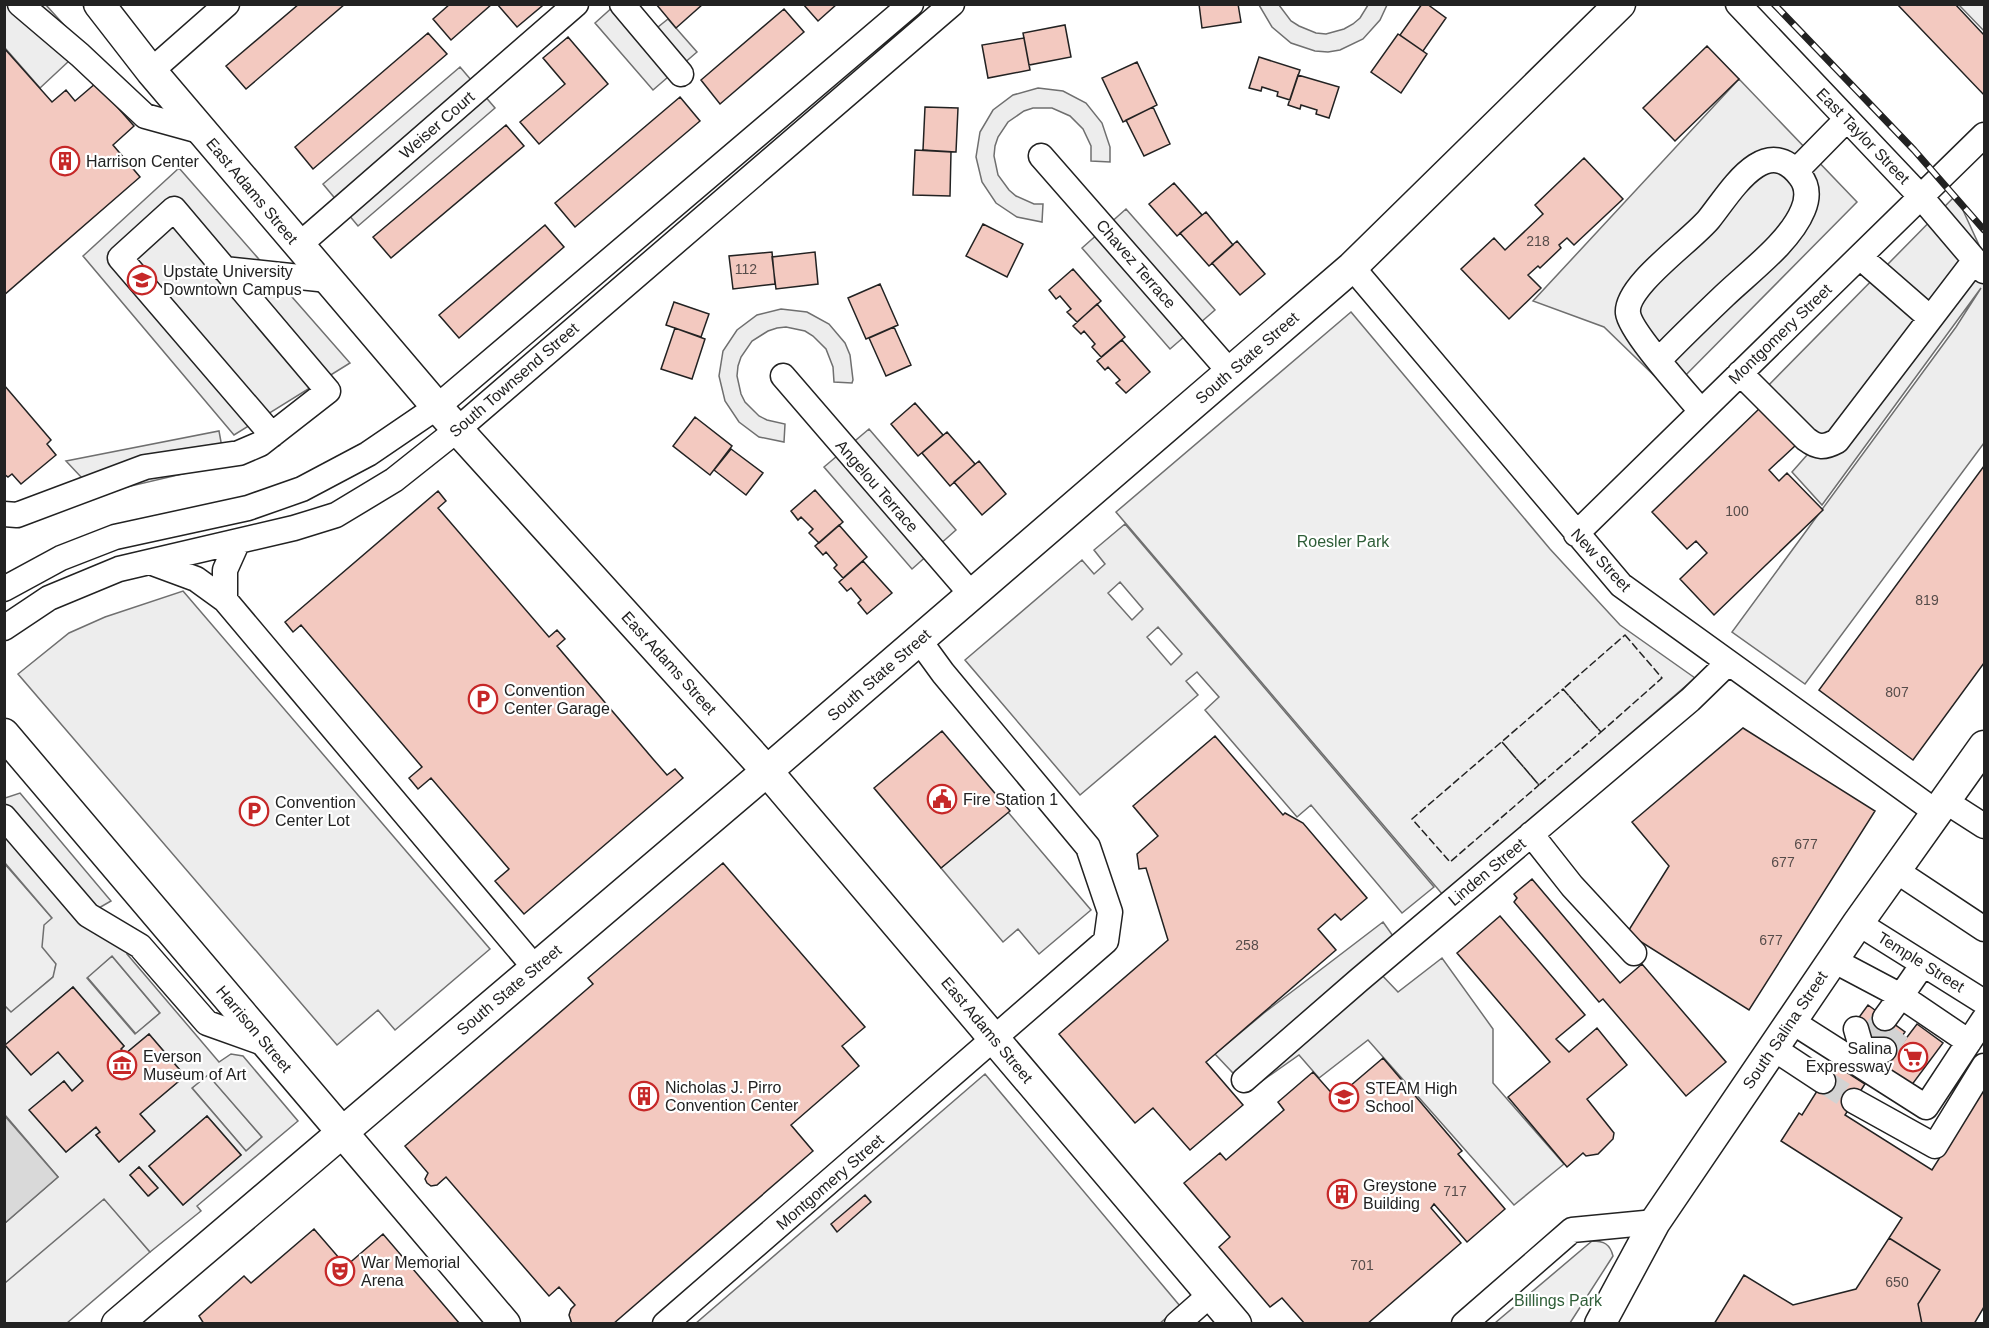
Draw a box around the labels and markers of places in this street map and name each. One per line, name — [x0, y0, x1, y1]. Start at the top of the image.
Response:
building icon: Harrison Center — [49, 145, 81, 177]
place label: Harrison Center — [86, 153, 200, 170]
place label: Upstate University Downtown Campus — [163, 263, 302, 298]
school or university icon: Upstate University Downtown Campus — [126, 264, 158, 296]
place label: Convention Center Garage — [504, 682, 610, 717]
parking icon: Convention Center Garage — [467, 683, 499, 715]
public building icon: Fire Station 1 — [926, 783, 958, 815]
place label: Fire Station 1 — [963, 791, 1058, 808]
place label: Convention Center Lot — [275, 794, 356, 829]
parking icon: Convention Center Lot — [238, 795, 270, 827]
place label: Salina Expressway — [1806, 1040, 1892, 1075]
supermarket icon: Salina Expressway — [1897, 1041, 1929, 1073]
place label: Everson Museum of Art — [143, 1048, 247, 1083]
museum icon: Everson Museum of Art — [106, 1049, 138, 1081]
place label: Nicholas J. Pirro Convention Center — [665, 1079, 799, 1114]
building icon: Nicholas J. Pirro Convention Center — [628, 1080, 660, 1112]
place label: STEAM High School — [1365, 1080, 1457, 1115]
school or university icon: STEAM High School — [1328, 1081, 1360, 1113]
place label: Greystone Building — [1363, 1177, 1437, 1212]
building icon: Greystone Building — [1326, 1178, 1358, 1210]
place label: War Memorial Arena — [361, 1254, 460, 1289]
theatre icon: War Memorial Arena — [324, 1255, 356, 1287]

